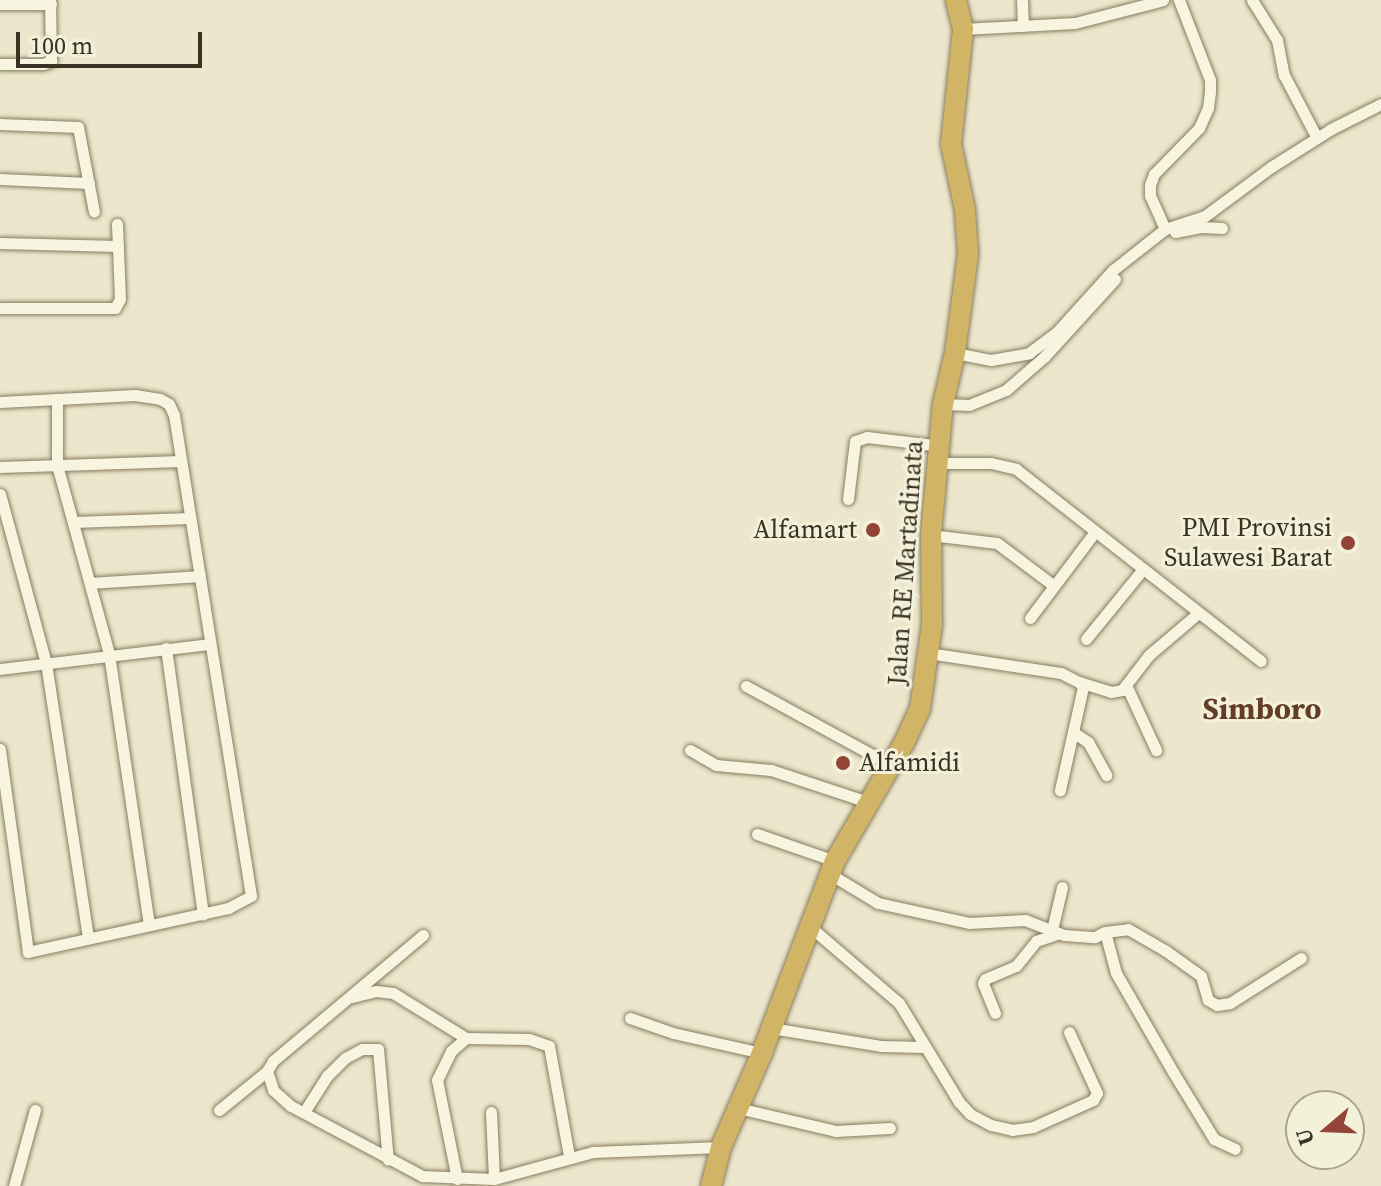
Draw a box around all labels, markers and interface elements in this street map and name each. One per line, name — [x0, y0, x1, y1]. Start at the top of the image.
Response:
scale bar — [20, 16, 206, 66]
text: 100 m — [30, 29, 93, 62]
street label: Jalan RE Martadinata — [882, 439, 930, 687]
place label: PMI Provinsi Sulawesi Barat — [1164, 512, 1332, 574]
place label: Alfamart — [753, 514, 857, 546]
marker: Alfamart — [864, 521, 882, 539]
marker: PMI Provinsi Sulawesi Barat — [1339, 534, 1357, 552]
district label: Simboro — [1203, 691, 1321, 727]
place label: Alfamidi — [859, 747, 960, 779]
marker: Alfamidi — [834, 754, 852, 772]
north arrow — [1285, 1090, 1365, 1170]
text: U — [1287, 1125, 1321, 1150]

